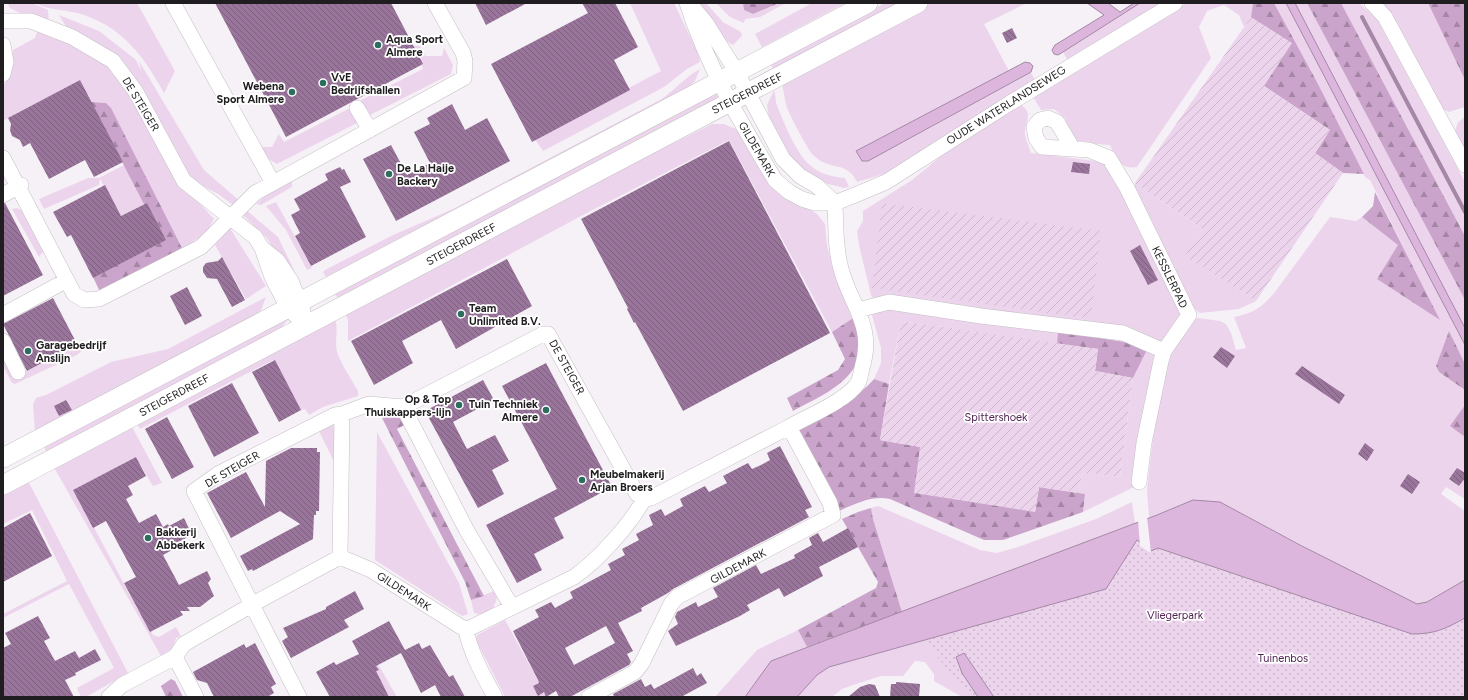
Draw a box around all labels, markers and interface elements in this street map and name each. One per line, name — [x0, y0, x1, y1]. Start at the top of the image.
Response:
place label: Aqua Sport Almere — [386, 33, 444, 59]
marker: Aqua Sport Almere — [373, 40, 383, 50]
street label: OUDE WATERLANDSEWEG — [944, 63, 1068, 148]
street label: STEIGERDREEF — [710, 70, 785, 117]
place label: VvE Bedrijfshallen — [331, 71, 400, 97]
street label: DE STEIGER — [119, 75, 162, 134]
marker: VvE Bedrijfshallen — [318, 78, 328, 88]
place label: Webena Sport Almere — [217, 80, 284, 106]
marker: Webena Sport Almere — [287, 87, 297, 97]
street label: GILDEMARK — [736, 119, 778, 179]
place label: De La Haije Backery — [397, 162, 454, 188]
marker: De La Haije Backery — [384, 169, 394, 179]
street label: STEIGERDREEF — [424, 220, 499, 268]
street label: KESSLERPAD — [1149, 244, 1190, 311]
place label: Team Unlimited B.V. — [469, 302, 541, 328]
marker: Team Unlimited B.V. — [456, 309, 466, 319]
street label: DE STEIGER — [546, 337, 587, 397]
place label: Garagebedrijf Anslijn — [36, 339, 107, 365]
marker: Garagebedrijf Anslijn — [23, 346, 33, 356]
street label: STEIGERDREEF — [137, 371, 212, 419]
place label: Op & Top Thuiskappers-lijn — [364, 393, 451, 419]
place label: Tuin Techniek Almere — [469, 398, 538, 424]
marker: Op & Top Thuiskappers-lijn — [454, 400, 464, 410]
marker: Tuin Techniek Almere — [541, 405, 551, 415]
park label: Spittershoek — [965, 411, 1028, 424]
street label: DE STEIGER — [203, 449, 262, 490]
place label: Meubelmakerij Arjan Broers — [590, 468, 665, 494]
marker: Meubelmakerij Arjan Broers — [577, 475, 587, 485]
place label: Bakkerij Abbekerk — [156, 526, 205, 552]
marker: Bakkerij Abbekerk — [143, 533, 153, 543]
street label: GILDEMARK — [708, 546, 769, 587]
street label: GILDEMARK — [374, 569, 433, 614]
park label: Vliegerpark — [1147, 609, 1204, 622]
park label: Tuinenbos — [1258, 652, 1308, 665]

